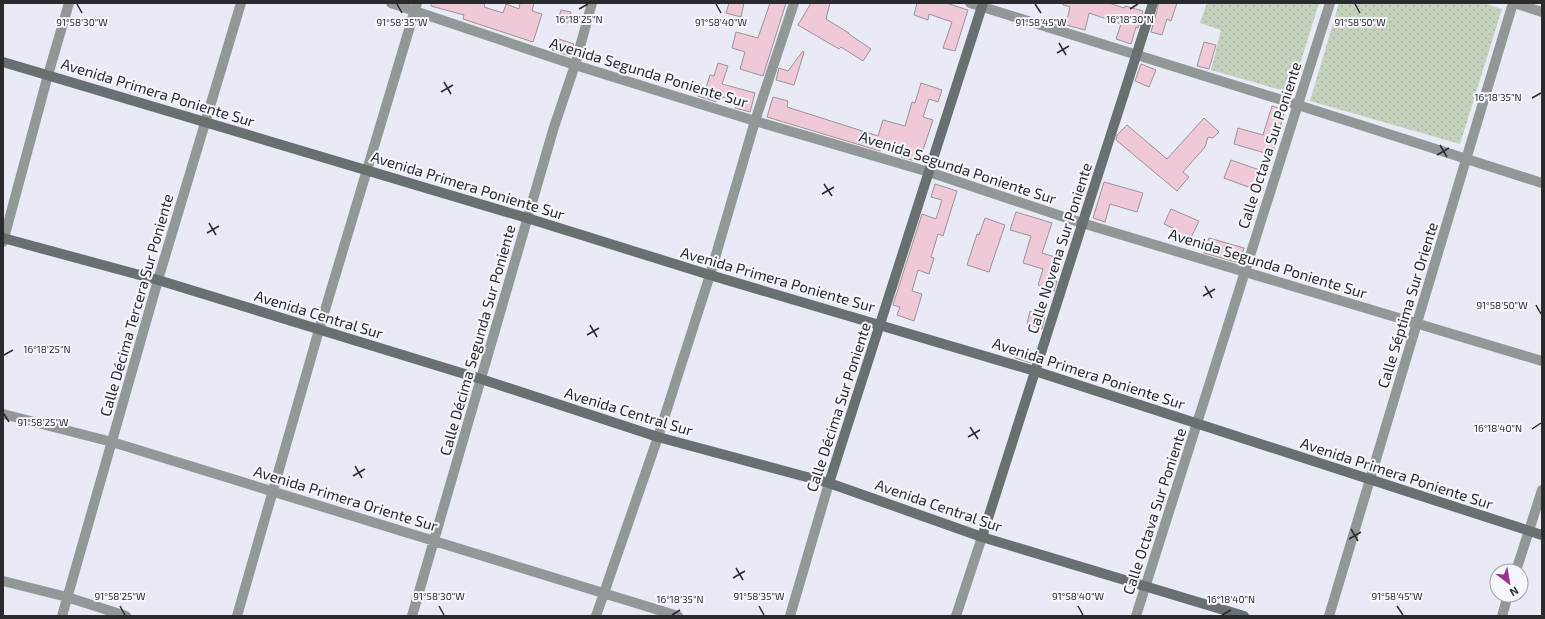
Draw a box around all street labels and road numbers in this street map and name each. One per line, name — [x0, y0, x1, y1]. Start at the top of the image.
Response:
street label: Avenida Segunda Poniente Sur — [548, 33, 750, 111]
street label: Avenida Primera Poniente Sur — [59, 54, 257, 130]
street label: Calle Octava Sur Poniente — [1234, 59, 1304, 231]
street label: Avenida Segunda Poniente Sur — [857, 127, 1059, 207]
street label: Avenida Primera Poniente Sur — [369, 147, 567, 223]
street label: Calle Novena Sur Poniente — [1023, 160, 1095, 336]
street label: Calle Décima Tercera Sur Poniente — [96, 192, 176, 418]
street label: Calle Séptima Sur Oriente — [1373, 220, 1441, 390]
street label: Calle Décima Segunda Sur Poniente — [435, 222, 519, 458]
street label: Avenida Segunda Poniente Sur — [1167, 224, 1369, 302]
street label: Avenida Primera Poniente Sur — [679, 243, 877, 315]
street label: Avenida Central Sur — [253, 286, 385, 342]
street label: Calle Décima Sur Poniente — [802, 320, 874, 494]
street label: Avenida Primera Poniente Sur — [990, 333, 1188, 413]
street label: Avenida Central Sur — [563, 383, 695, 439]
street label: Calle Octava Sur Poniente — [1119, 425, 1189, 597]
street label: Avenida Primera Poniente Sur — [1298, 433, 1496, 513]
street label: Avenida Primera Oriente Sur — [252, 461, 440, 535]
street label: Avenida Central Sur — [873, 475, 1005, 535]

